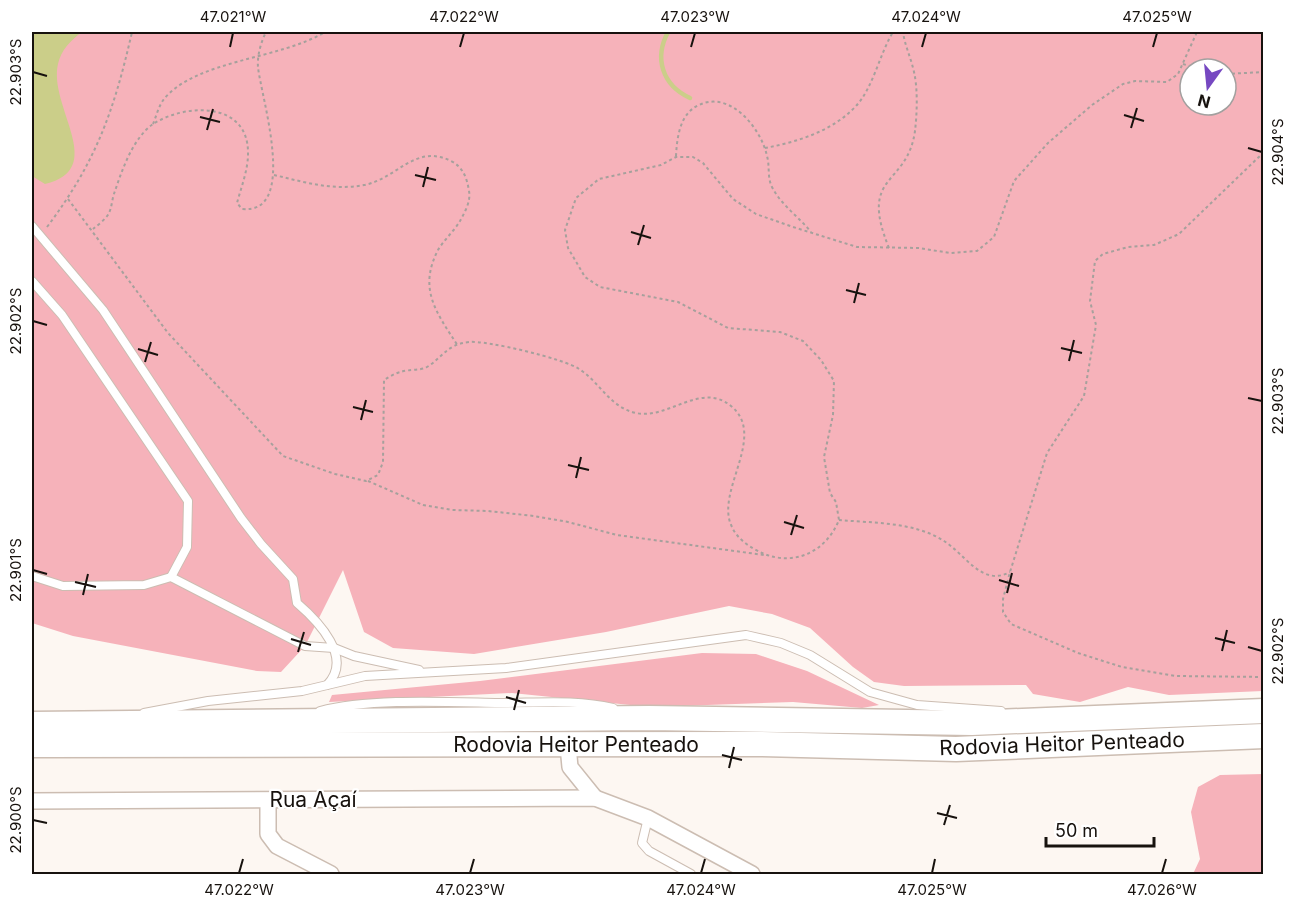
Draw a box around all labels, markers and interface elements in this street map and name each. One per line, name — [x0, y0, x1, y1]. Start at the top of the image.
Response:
text: 47.021°W — [200, 7, 267, 26]
text: 47.022°W — [429, 7, 499, 26]
text: 47.023°W — [660, 7, 730, 26]
text: 47.024°W — [891, 7, 961, 26]
text: 47.025°W — [1122, 7, 1192, 26]
text: 22.903°S — [6, 39, 25, 105]
north arrow — [1178, 57, 1238, 117]
text: N — [1196, 90, 1213, 113]
text: 22.904°S — [1268, 118, 1287, 186]
text: 22.902°S — [6, 288, 25, 354]
text: 22.903°S — [1268, 368, 1287, 434]
text: 22.901°S — [6, 538, 25, 602]
text: 22.902°S — [1268, 618, 1287, 684]
street label: Rodovia Heitor Penteado — [939, 727, 1185, 760]
street label: Rodovia Heitor Penteado — [453, 732, 699, 757]
text: 22.900°S — [6, 786, 25, 854]
street label: Rua Açaí — [269, 787, 358, 812]
scale bar — [1046, 810, 1154, 848]
text: 50 m — [1055, 820, 1098, 841]
text: 47.022°W — [204, 880, 274, 899]
text: 47.023°W — [435, 880, 505, 899]
text: 47.024°W — [666, 880, 736, 899]
text: 47.025°W — [897, 880, 967, 899]
text: 47.026°W — [1127, 880, 1197, 899]

